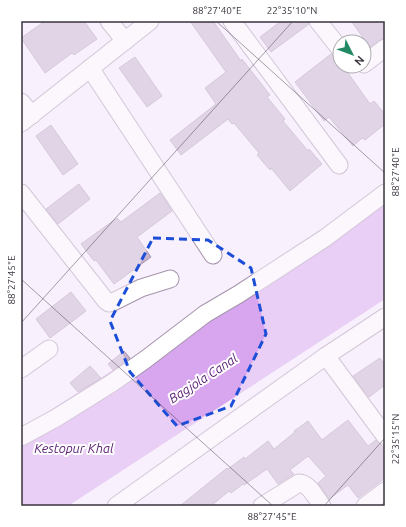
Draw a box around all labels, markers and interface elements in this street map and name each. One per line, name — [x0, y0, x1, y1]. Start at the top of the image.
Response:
text: 88°27'40"E — [192, 5, 242, 16]
text: 22°35'10"N — [267, 5, 317, 16]
north arrow — [332, 34, 372, 74]
text: N — [352, 54, 367, 68]
text: 88°27'40"E — [390, 147, 401, 197]
text: 88°27'45"E — [6, 255, 17, 305]
water label: Bagjola Canal — [166, 350, 240, 405]
text: 22°35'15"N — [390, 414, 401, 464]
water label: Kestopur Khal — [34, 441, 114, 455]
text: 88°27'45"E — [247, 511, 297, 522]

